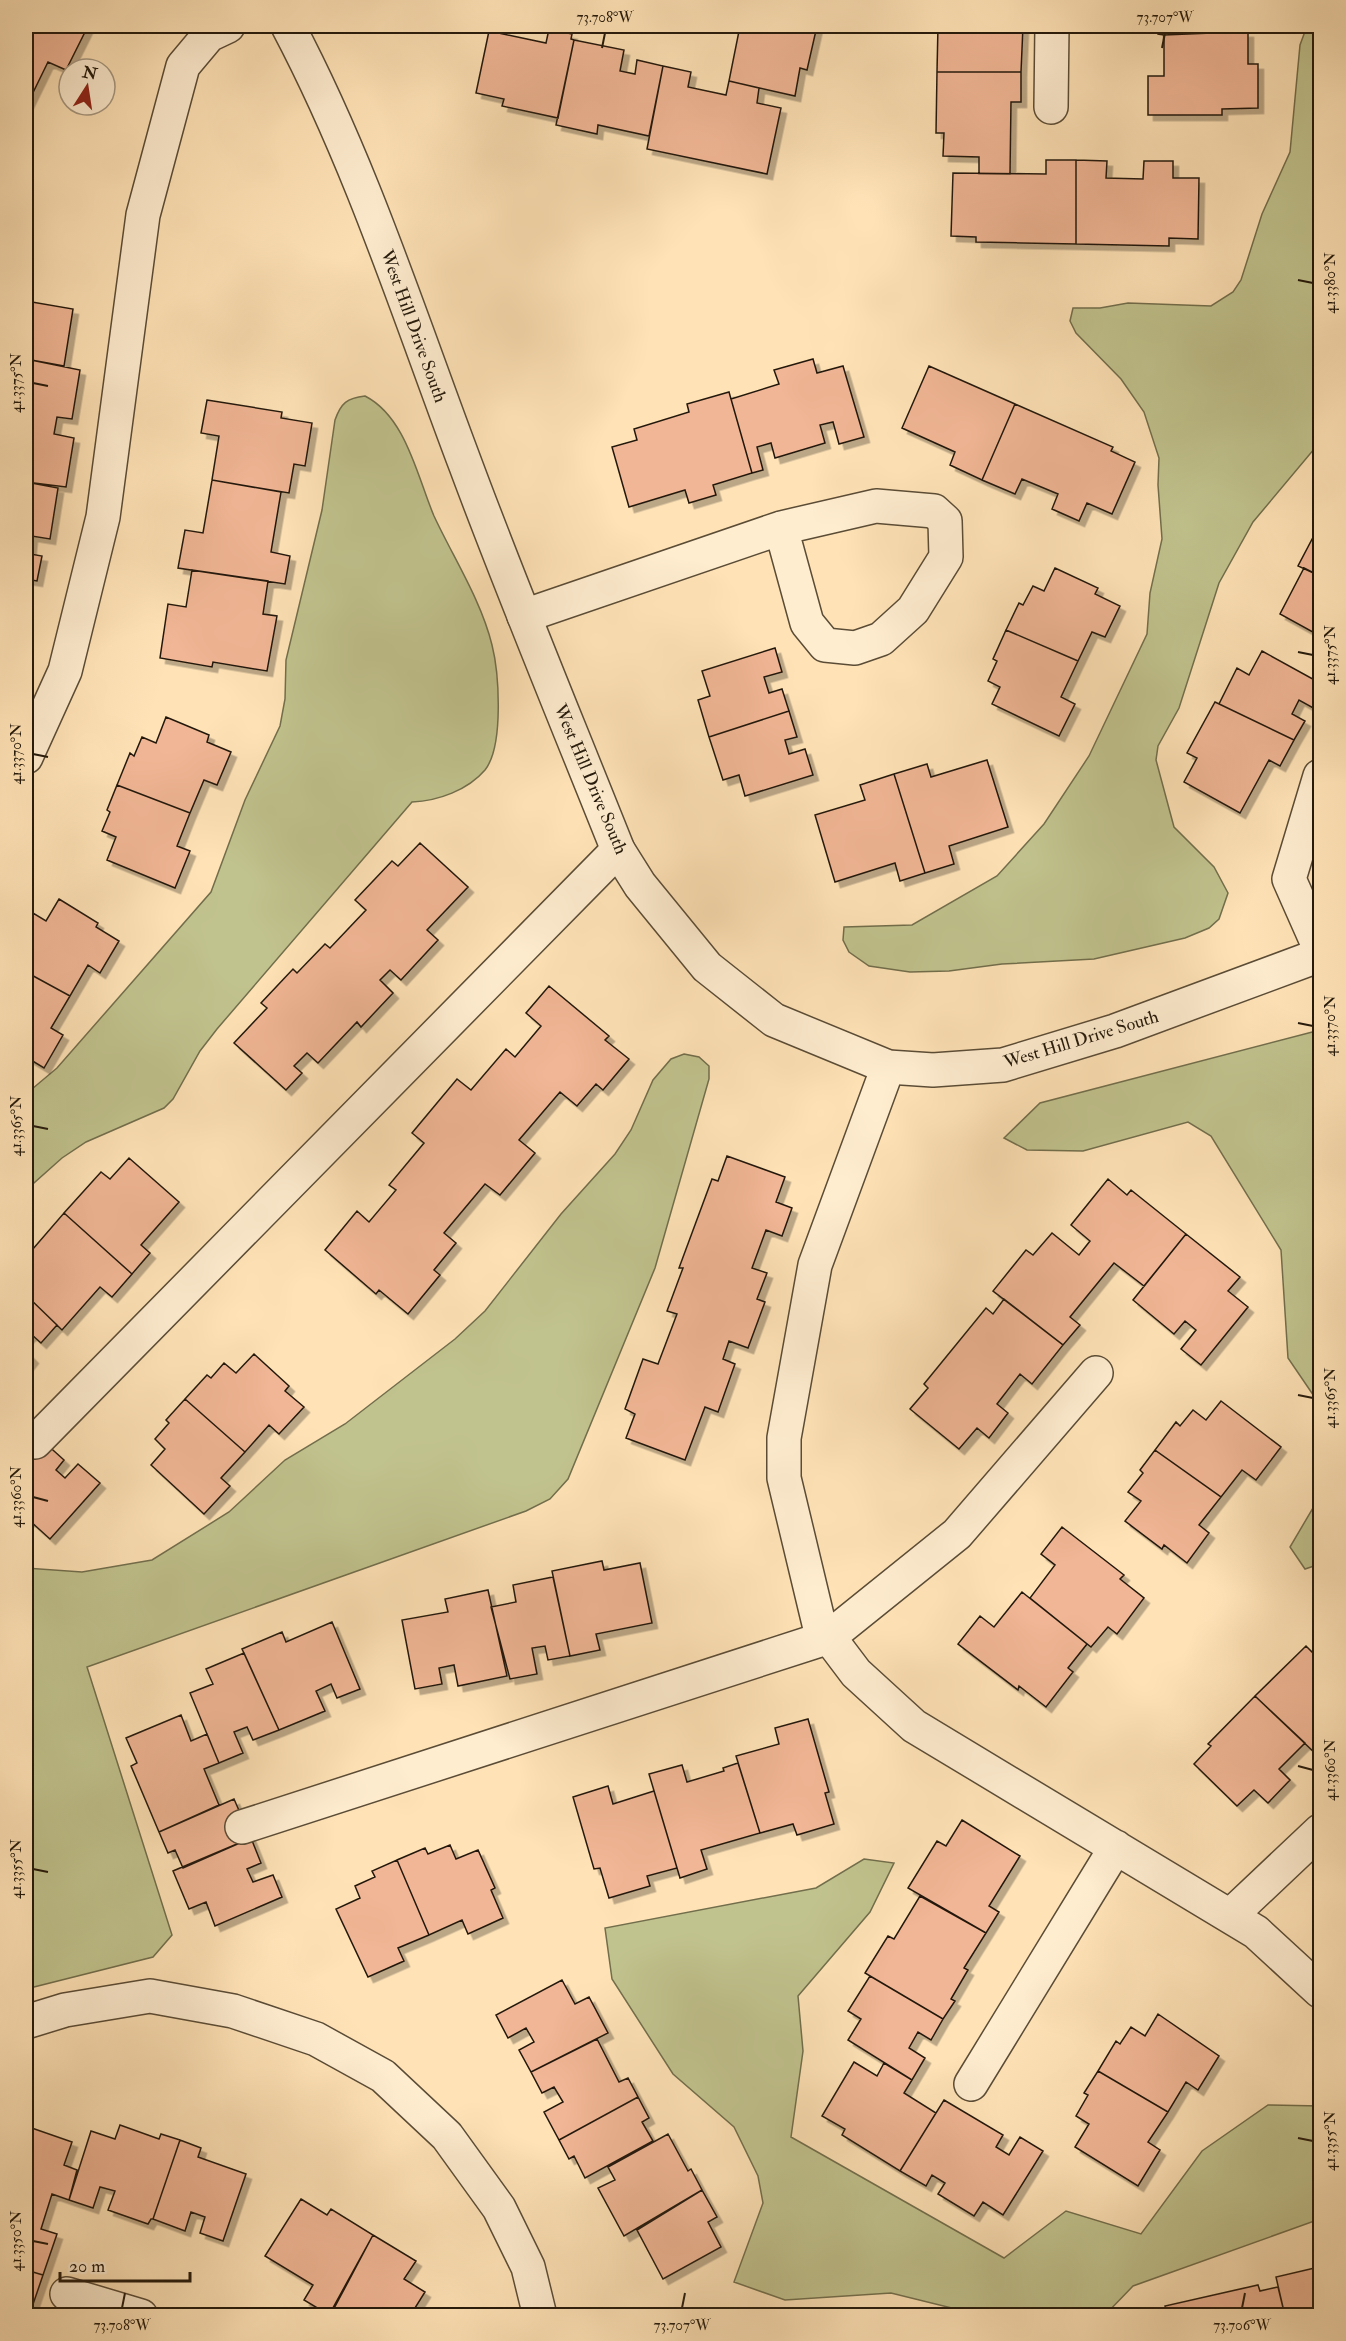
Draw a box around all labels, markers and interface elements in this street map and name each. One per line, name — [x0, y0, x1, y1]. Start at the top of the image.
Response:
text: 73.708°W — [576, 8, 634, 27]
text: 73.707°W — [1137, 8, 1194, 27]
north arrow — [57, 57, 117, 117]
text: N — [80, 62, 100, 85]
street label: West Hill Drive South — [375, 246, 452, 406]
text: 41.3380°N — [1321, 252, 1340, 314]
text: 41.3375°N — [7, 352, 26, 413]
text: 41.3375°N — [1321, 624, 1340, 685]
street label: West Hill Drive South — [548, 700, 633, 858]
text: 41.3370°N — [7, 723, 26, 785]
text: 41.3370°N — [1321, 995, 1340, 1057]
street label: West Hill Drive South — [1000, 1005, 1162, 1074]
text: 41.3365°N — [7, 1095, 26, 1156]
text: 41.3365°N — [1321, 1367, 1340, 1428]
text: 41.3360°N — [7, 1466, 26, 1528]
text: 41.3360°N — [1321, 1739, 1340, 1801]
text: 41.3355°N — [7, 1839, 26, 1899]
text: 41.3355°N — [1321, 2111, 1340, 2171]
text: 41.3350°N — [7, 2210, 26, 2271]
scale bar — [60, 2245, 190, 2283]
text: 20 m — [69, 2255, 105, 2278]
text: 73.708°W — [93, 2316, 151, 2335]
text: 73.707°W — [654, 2316, 711, 2335]
text: 73.706°W — [1213, 2316, 1272, 2335]

